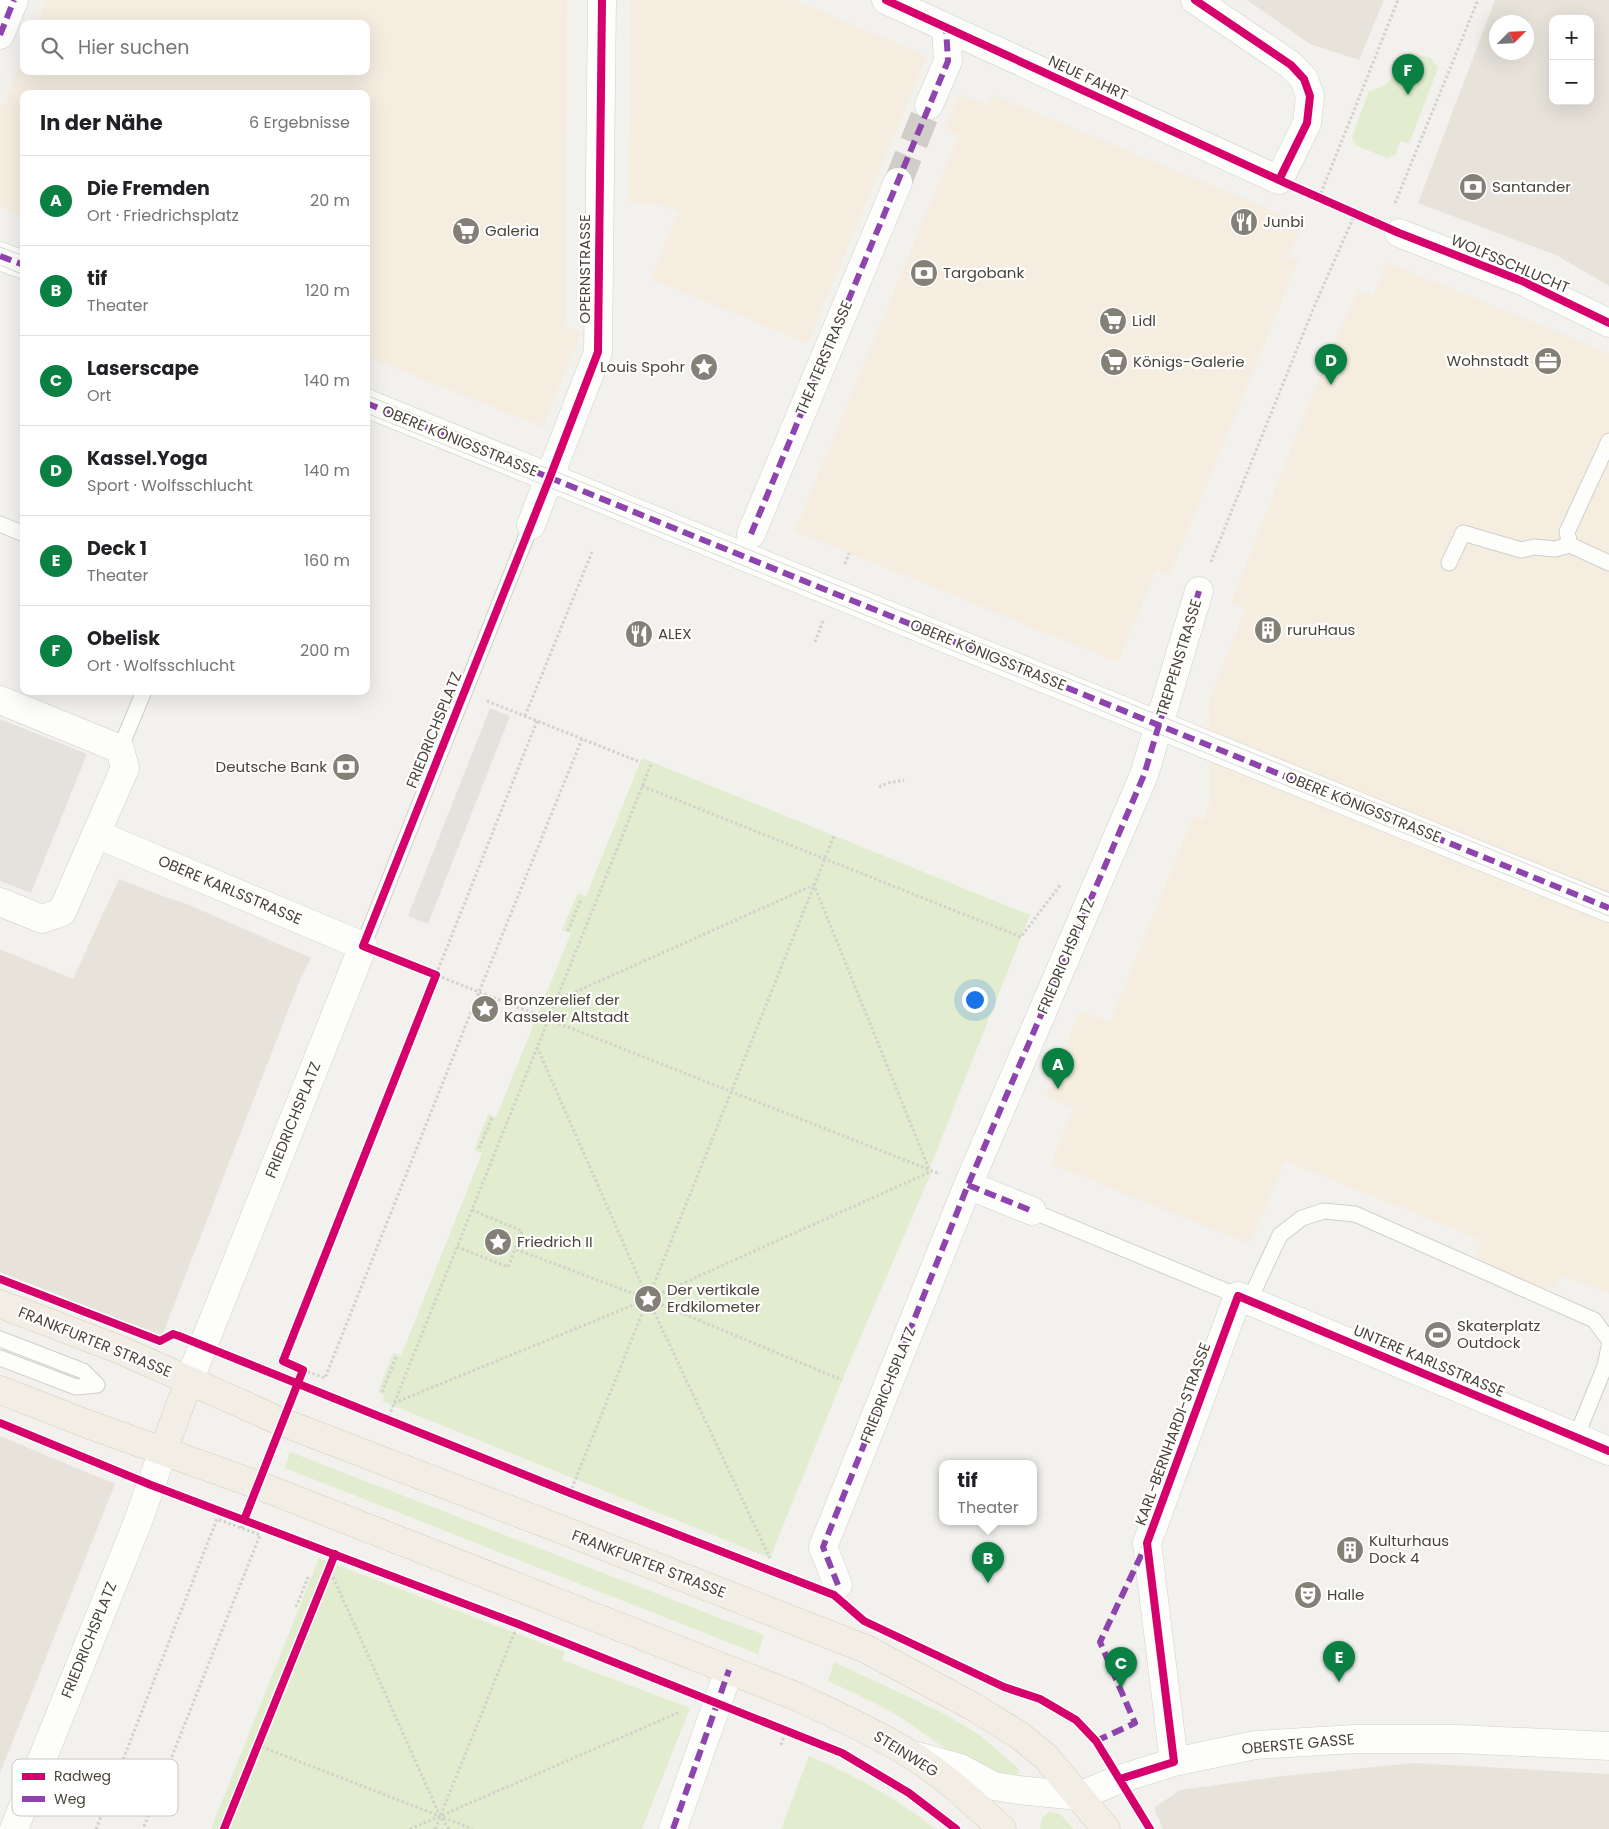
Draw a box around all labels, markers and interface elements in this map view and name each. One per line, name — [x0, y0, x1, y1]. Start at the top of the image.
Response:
north arrow — [1489, 15, 1534, 60]
map controls — [1549, 15, 1594, 105]
button: + — [1549, 15, 1594, 60]
search box — [20, 20, 370, 75]
icon: search — [38, 34, 66, 62]
text: Hier suchen — [78, 34, 189, 61]
street label: NEUE FAHRT — [1045, 50, 1131, 105]
pin: F — [1392, 54, 1424, 95]
button: − — [1549, 60, 1594, 105]
text: In der Nähe — [40, 108, 163, 137]
text: 6 Ergebnisse — [249, 111, 350, 134]
bank icon: Santander — [1458, 172, 1488, 202]
text: Die Fremden — [87, 175, 210, 202]
place label: Santander — [1492, 176, 1571, 197]
text: A — [50, 189, 62, 212]
text: 20 m — [310, 189, 350, 212]
text: Ort · Friedrichsplatz — [87, 204, 239, 227]
restaurant icon: Junbi — [1229, 207, 1259, 237]
place label: Junbi — [1263, 211, 1304, 232]
street label: OPERNSTRASSE — [574, 214, 595, 324]
supermarket icon: Galeria — [451, 216, 481, 246]
place label: Galeria — [485, 220, 539, 241]
street label: WOLFSSCHLUCHT — [1448, 229, 1573, 298]
bank icon: Targobank — [909, 258, 939, 288]
place label: Targobank — [943, 262, 1024, 283]
text: tif — [87, 265, 107, 292]
text: B — [51, 279, 61, 302]
text: 120 m — [305, 279, 350, 302]
text: Theater — [87, 294, 148, 317]
street label: THEATERSTRASSE — [790, 297, 857, 418]
supermarket icon: Lidl — [1098, 306, 1128, 336]
place label: Lidl — [1132, 310, 1156, 331]
pin: D — [1315, 344, 1347, 385]
office icon: Wohnstadt — [1533, 346, 1563, 376]
supermarket icon: Königs-Galerie — [1099, 347, 1129, 377]
place label: Wohnstadt — [1447, 350, 1529, 371]
place label: Königs-Galerie — [1133, 351, 1245, 372]
place icon: Louis Spohr — [689, 352, 719, 382]
text: Laserscape — [87, 355, 199, 382]
place label: Louis Spohr — [600, 356, 685, 377]
text: C — [50, 369, 62, 392]
text: 140 m — [304, 369, 350, 392]
text: Ort — [87, 384, 111, 407]
street label: OBERE KÖNIGSSTRASSE — [379, 400, 541, 481]
text: Kassel.Yoga — [87, 445, 208, 472]
text: D — [50, 459, 62, 482]
text: 140 m — [304, 459, 350, 482]
text: Sport · Wolfsschlucht — [87, 474, 253, 497]
text: Deck 1 — [87, 535, 147, 562]
text: E — [52, 549, 60, 572]
text: 160 m — [304, 549, 350, 572]
text: Theater — [87, 564, 148, 587]
street label: TREPPENSTRASSE — [1151, 596, 1206, 719]
street label: OBERE KÖNIGSSTRASSE — [907, 614, 1069, 695]
building icon: ruruHaus — [1253, 615, 1283, 645]
restaurant icon: ALEX — [624, 619, 654, 649]
place label: ruruHaus — [1287, 619, 1356, 640]
place label: ALEX — [658, 623, 692, 644]
text: Obelisk — [87, 625, 160, 652]
text: F — [52, 639, 60, 662]
text: 200 m — [300, 639, 350, 662]
text: Ort · Wolfsschlucht — [87, 654, 235, 677]
street label: FRIEDRICHSPLATZ — [401, 669, 466, 791]
bank icon: Deutsche Bank — [331, 752, 361, 782]
place label: Deutsche Bank — [216, 756, 327, 777]
street label: OBERE KÖNIGSSTRASSE — [1282, 766, 1444, 847]
street label: OBERE KARLSSTRASSE — [155, 850, 305, 929]
street label: FRIEDRICHSPLATZ — [1032, 895, 1099, 1017]
your location — [962, 987, 988, 1013]
place label: Bronzerelief der Kasseler Altstadt — [504, 989, 629, 1027]
place icon: Bronzerelief der Kasseler Altstadt — [470, 994, 500, 1024]
pin: A — [1042, 1048, 1074, 1089]
street label: FRIEDRICHSPLATZ — [260, 1059, 325, 1181]
place icon: Friedrich II — [483, 1227, 513, 1257]
place label: Friedrich II — [517, 1231, 593, 1252]
place label: Der vertikale Erdkilometer — [667, 1279, 761, 1317]
place icon: Der vertikale Erdkilometer — [633, 1284, 663, 1314]
street label: FRANKFURTER STRASSE — [15, 1301, 175, 1382]
place label: Skaterplatz Outdock — [1457, 1315, 1540, 1353]
street label: UNTERE KARLSSTRASSE — [1350, 1319, 1508, 1402]
sports icon: Skaterplatz Outdock — [1423, 1320, 1453, 1350]
street label: FRIEDRICHSPLATZ — [855, 1324, 920, 1446]
street label: KARL-BERNHARDI-STRASSE — [1130, 1339, 1215, 1528]
popup — [939, 1460, 1037, 1525]
text: tif — [957, 1467, 977, 1494]
text: Theater — [957, 1496, 1019, 1519]
street label: FRANKFURTER STRASSE — [569, 1524, 729, 1603]
place label: Kulturhaus Dock 4 — [1369, 1530, 1449, 1568]
building icon: Kulturhaus Dock 4 — [1335, 1535, 1365, 1565]
pin: B — [972, 1542, 1004, 1583]
street label: FRIEDRICHSPLATZ — [56, 1579, 121, 1701]
theatre icon: Halle — [1293, 1580, 1323, 1610]
place label: Halle — [1327, 1584, 1364, 1605]
pin: E — [1323, 1641, 1355, 1682]
pin: C — [1105, 1647, 1137, 1688]
street label: STEINWEG — [870, 1725, 943, 1782]
street label: OBERSTE GASSE — [1240, 1728, 1355, 1759]
legend — [12, 1759, 178, 1816]
text: Radweg — [54, 1766, 111, 1786]
text: Weg — [54, 1789, 86, 1809]

